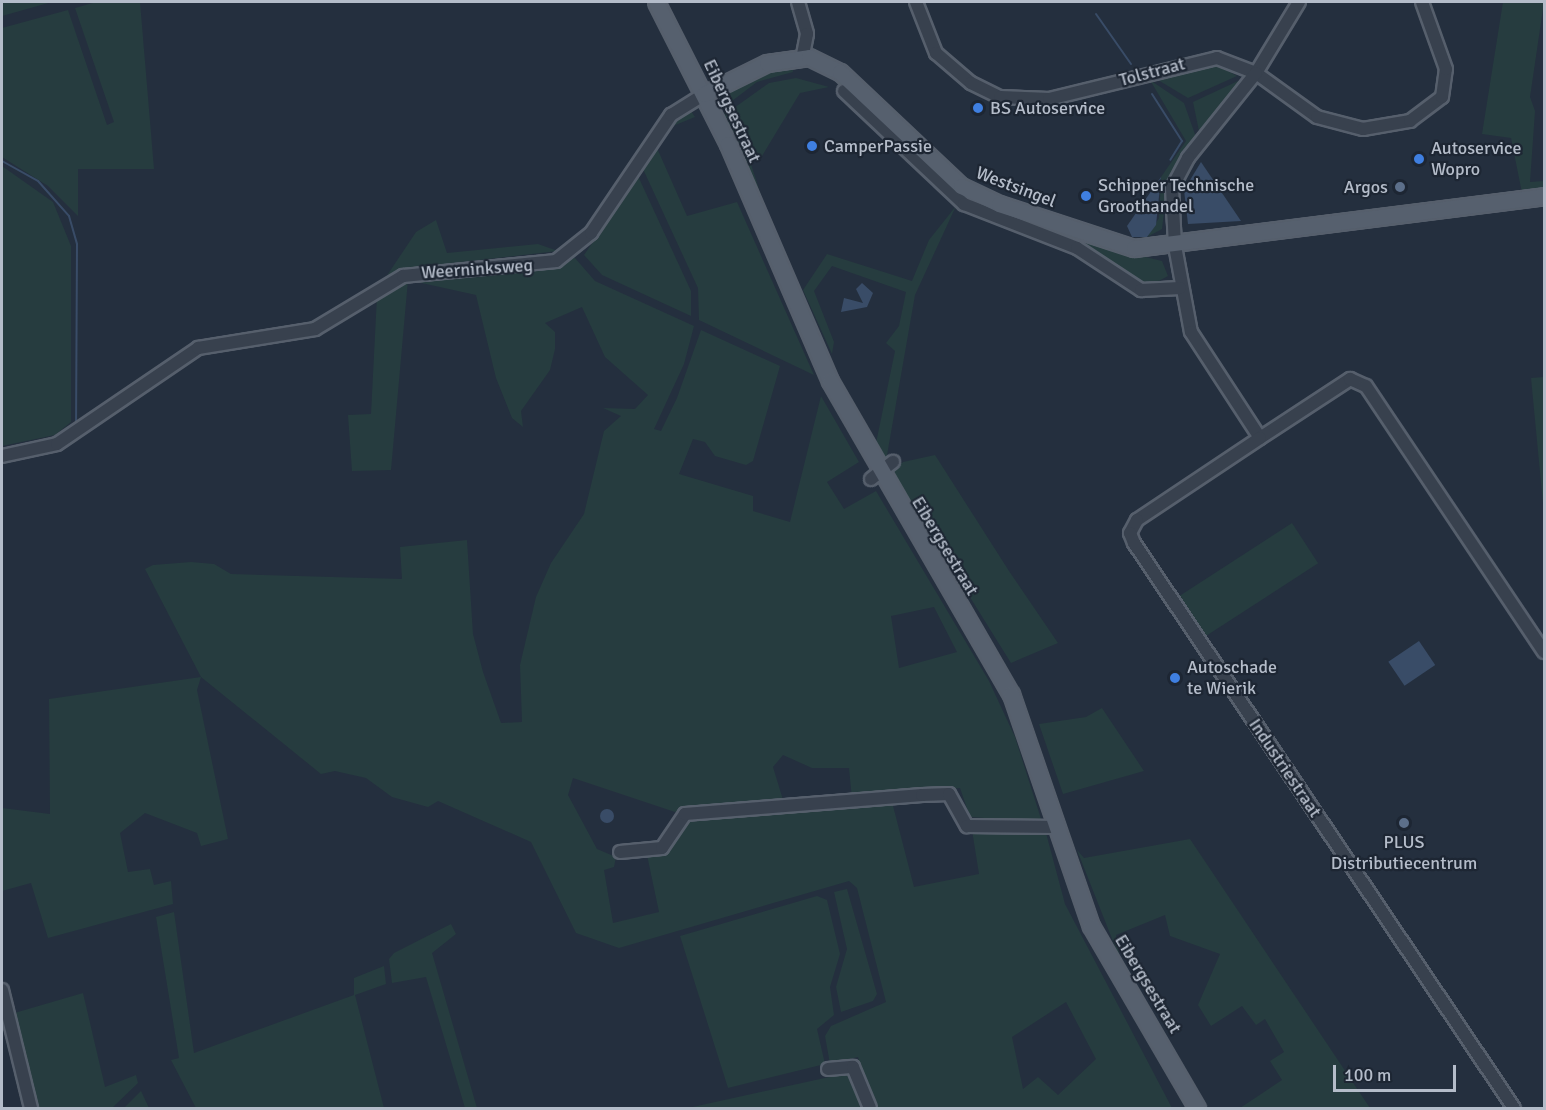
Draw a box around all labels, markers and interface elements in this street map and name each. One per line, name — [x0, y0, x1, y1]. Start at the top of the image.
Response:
street label: Tolstraat — [1117, 53, 1187, 91]
street label: Eibergsestraat — [699, 56, 765, 166]
place label: BS Autoservice — [990, 97, 1105, 119]
marker: BS Autoservice — [971, 101, 985, 115]
place label: CamperPassie — [824, 135, 932, 157]
place label: Autoservice Wopro — [1431, 138, 1521, 180]
marker: CamperPassie — [805, 139, 819, 153]
marker: Autoservice Wopro — [1412, 152, 1426, 166]
street label: Westsingel — [973, 162, 1059, 212]
place label: Schipper Technische Groothandel — [1098, 175, 1254, 218]
place label: Argos — [1344, 176, 1388, 198]
marker: Argos — [1393, 180, 1407, 194]
marker: Schipper Technische Groothandel — [1079, 189, 1093, 203]
street label: Weerninksweg — [420, 254, 534, 284]
street label: Eibergsestraat — [907, 493, 983, 599]
place label: Autoschade te Wierik — [1187, 657, 1277, 700]
marker: Autoschade te Wierik — [1168, 671, 1182, 685]
street label: Industriestraat — [1244, 714, 1326, 822]
marker: PLUS Distributiecentrum — [1397, 816, 1411, 830]
place label: PLUS Distributiecentrum — [1331, 832, 1477, 874]
street label: Eibergsestraat — [1110, 931, 1186, 1037]
scale bar — [1336, 1053, 1459, 1091]
text: 100 m — [1344, 1064, 1391, 1086]

